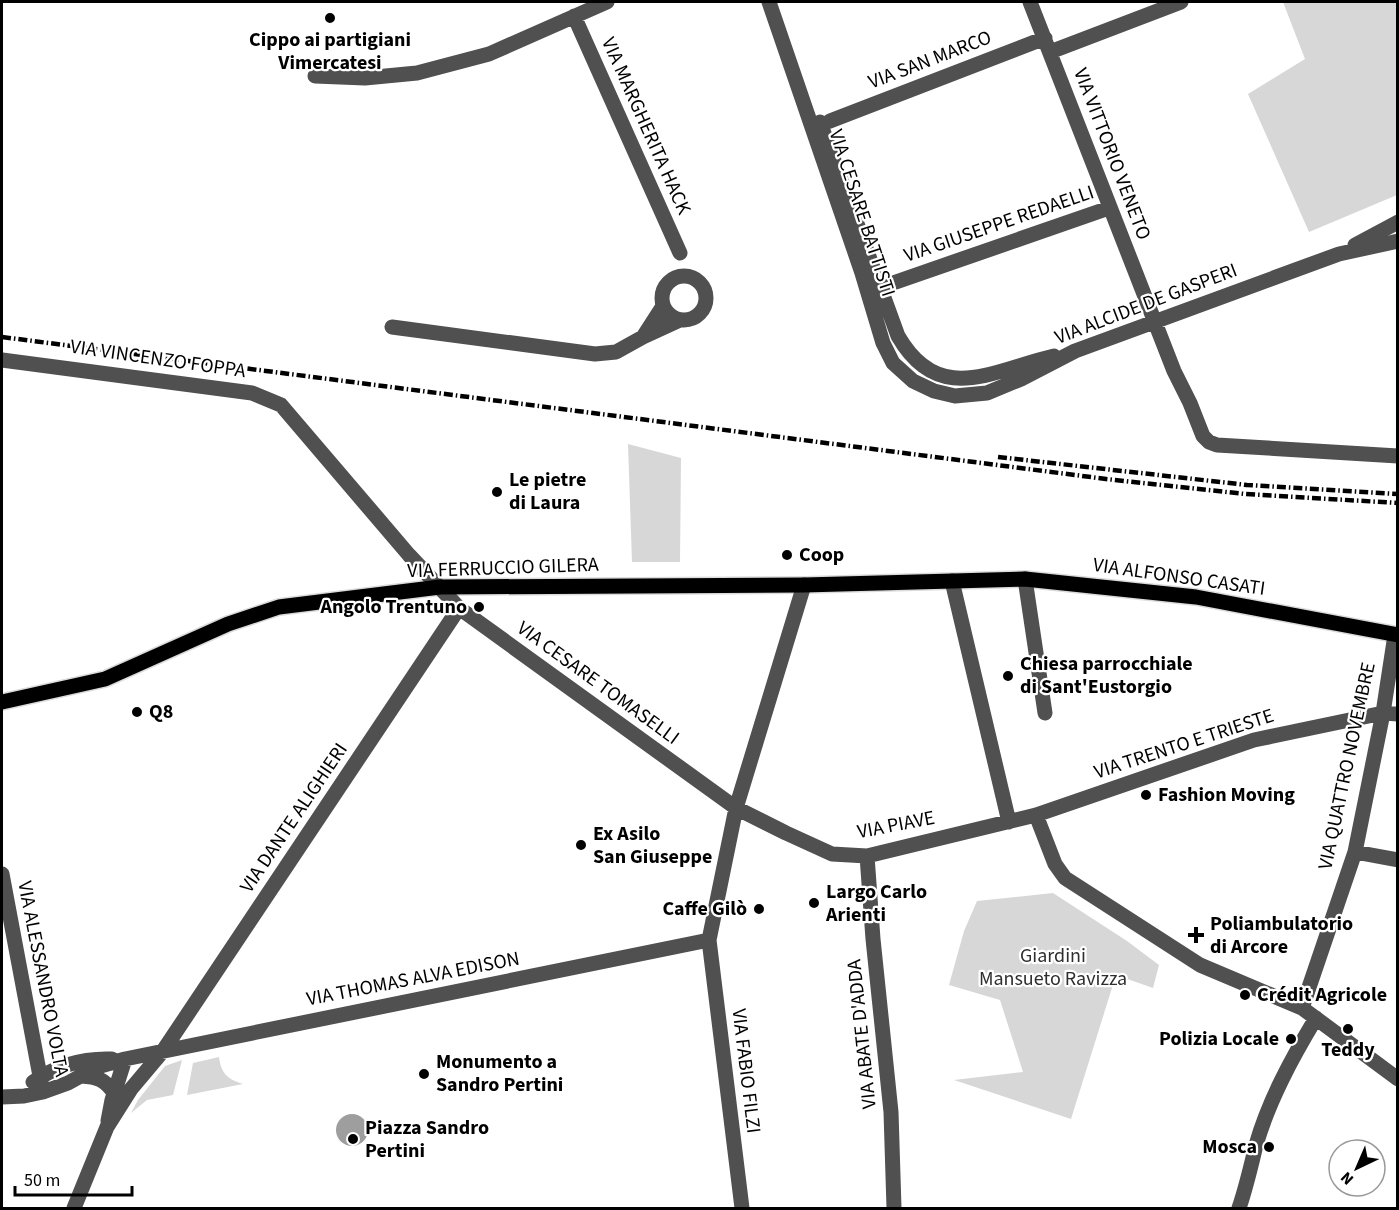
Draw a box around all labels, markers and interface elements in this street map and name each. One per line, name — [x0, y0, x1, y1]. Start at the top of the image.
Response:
marker: Cippo ai partigiani Vimercatesi — [323, 11, 337, 25]
street label: VIA SAN MARCO — [864, 24, 996, 96]
place label: Cippo ai partigiani Vimercatesi — [249, 26, 411, 77]
street label: VIA MARGHERITA HACK — [594, 33, 698, 219]
street label: VIA VITTORIO VENETO — [1066, 64, 1158, 244]
street label: VIA CESARE BATTISTI — [822, 126, 902, 300]
street label: VIA GIUSEPPE REDAELLI — [900, 178, 1098, 270]
street label: VIA ALCIDE DE GASPERI — [1051, 256, 1241, 352]
street label: VIA VINCENZO FOPPA — [68, 333, 248, 385]
place label: Le pietre di Laura — [509, 466, 586, 517]
marker: Le pietre di Laura — [490, 485, 504, 499]
place label: Coop — [799, 541, 844, 569]
marker: Coop — [780, 548, 794, 562]
street label: VIA FERRUCCIO GILERA — [407, 551, 599, 585]
street label: VIA ALFONSO CASATI — [1091, 551, 1267, 603]
place label: Angolo Trentuno — [319, 593, 467, 621]
marker: Angolo Trentuno — [472, 600, 486, 614]
street label: VIA CESARE TOMASELLI — [511, 614, 685, 752]
place label: Chiesa parrocchiale di Sant'Eustorgio — [1020, 650, 1193, 701]
street label: VIA QUATTRO NOVEMBRE — [1311, 660, 1383, 872]
marker: Chiesa parrocchiale di Sant'Eustorgio — [1001, 669, 1015, 683]
place label: Q8 — [149, 698, 173, 726]
street label: VIA TRENTO E TRIESTE — [1091, 702, 1277, 786]
marker: Q8 — [130, 705, 144, 719]
street label: VIA DANTE ALIGHIERI — [233, 738, 355, 898]
place label: Fashion Moving — [1158, 781, 1295, 809]
marker: Fashion Moving — [1139, 788, 1153, 802]
street label: VIA PIAVE — [855, 804, 937, 846]
place label: Ex Asilo San Giuseppe — [593, 820, 712, 871]
marker: Ex Asilo San Giuseppe — [574, 838, 588, 852]
place label: Largo Carlo Arienti — [825, 878, 927, 929]
street label: VIA ALESSANDRO VOLTA — [10, 879, 76, 1079]
place label: Caffe Gilò — [662, 895, 747, 923]
marker: Largo Carlo Arienti — [807, 896, 821, 910]
marker: Caffe Gilò — [752, 902, 766, 916]
place label: Poliambulatorio di Arcore — [1210, 910, 1353, 961]
marker: Poliambulatorio di Arcore — [1187, 926, 1205, 944]
park label: Giardini Mansueto Ravizza — [979, 942, 1127, 993]
street label: VIA THOMAS ALVA EDISON — [304, 945, 522, 1013]
street label: VIA ABATE D'ADDA — [840, 958, 884, 1110]
place label: Crédit Agricole — [1257, 981, 1387, 1009]
marker: Crédit Agricole — [1238, 988, 1252, 1002]
street label: VIA FABIO FILZI — [724, 1007, 768, 1135]
marker: Teddy — [1341, 1022, 1355, 1036]
place label: Polizia Locale — [1159, 1025, 1279, 1053]
marker: Polizia Locale — [1284, 1032, 1298, 1046]
place label: Teddy — [1321, 1036, 1375, 1064]
place label: Monumento a Sandro Pertini — [436, 1048, 563, 1099]
marker: Monumento a Sandro Pertini — [417, 1067, 431, 1081]
place label: Piazza Sandro Pertini — [365, 1114, 489, 1165]
marker: Piazza Sandro Pertini — [346, 1132, 360, 1146]
place label: Mosca — [1202, 1133, 1257, 1161]
north arrow — [1327, 1138, 1387, 1198]
marker: Mosca — [1262, 1140, 1276, 1154]
scale bar — [15, 1159, 132, 1197]
text: N — [1336, 1166, 1359, 1190]
text: 50 m — [24, 1168, 60, 1193]

